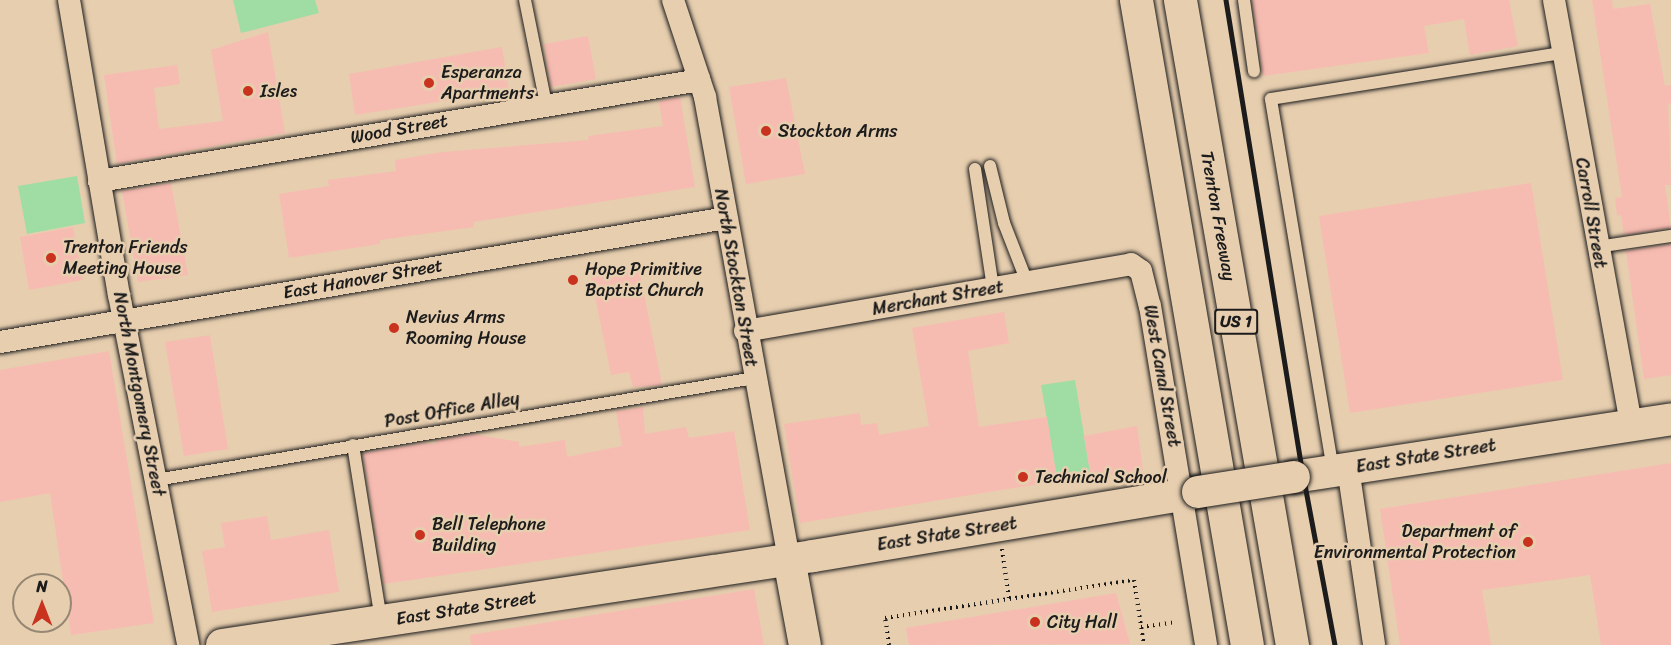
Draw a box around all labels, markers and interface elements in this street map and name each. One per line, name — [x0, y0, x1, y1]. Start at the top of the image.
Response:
place label: Esperanza Apartments — [441, 62, 534, 104]
marker: Esperanza Apartments — [422, 76, 436, 90]
place label: Isles — [260, 80, 297, 102]
marker: Isles — [241, 84, 255, 98]
street label: Wood Street — [349, 110, 449, 148]
place label: Stockton Arms — [778, 120, 897, 142]
marker: Stockton Arms — [759, 124, 773, 138]
street label: Trenton Freeway — [1196, 149, 1240, 283]
street label: Carroll Street — [1571, 156, 1611, 270]
street label: North Stockton Street — [710, 187, 762, 369]
place label: Trenton Friends Meeting House — [63, 237, 187, 280]
marker: Trenton Friends Meeting House — [44, 251, 58, 265]
street label: East Hanover Street — [281, 254, 445, 304]
place label: Hope Primitive Baptist Church — [585, 259, 704, 302]
marker: Hope Primitive Baptist Church — [566, 273, 580, 287]
street label: Merchant Street — [870, 276, 1006, 320]
street label: North Montgomery Street — [109, 290, 169, 498]
street label: West Canal Street — [1139, 303, 1185, 449]
place label: Nevius Arms Rooming House — [406, 307, 526, 350]
road number: US 1 — [1214, 309, 1258, 335]
marker: Nevius Arms Rooming House — [387, 321, 401, 335]
street label: Post Office Alley — [383, 387, 521, 433]
street label: East State Street — [1354, 434, 1498, 478]
place label: Technical School — [1035, 466, 1167, 488]
marker: Technical School — [1016, 470, 1030, 484]
street label: East State Street — [875, 512, 1019, 556]
place label: Bell Telephone Building — [432, 514, 546, 556]
place label: Department of Environmental Protection — [1313, 521, 1516, 564]
marker: Bell Telephone Building — [413, 528, 427, 542]
marker: Department of Environmental Protection — [1521, 535, 1535, 549]
text: N — [36, 572, 48, 601]
north arrow — [12, 573, 72, 633]
street label: East State Street — [394, 586, 538, 630]
place label: City Hall — [1047, 611, 1117, 633]
marker: City Hall — [1028, 615, 1042, 629]

